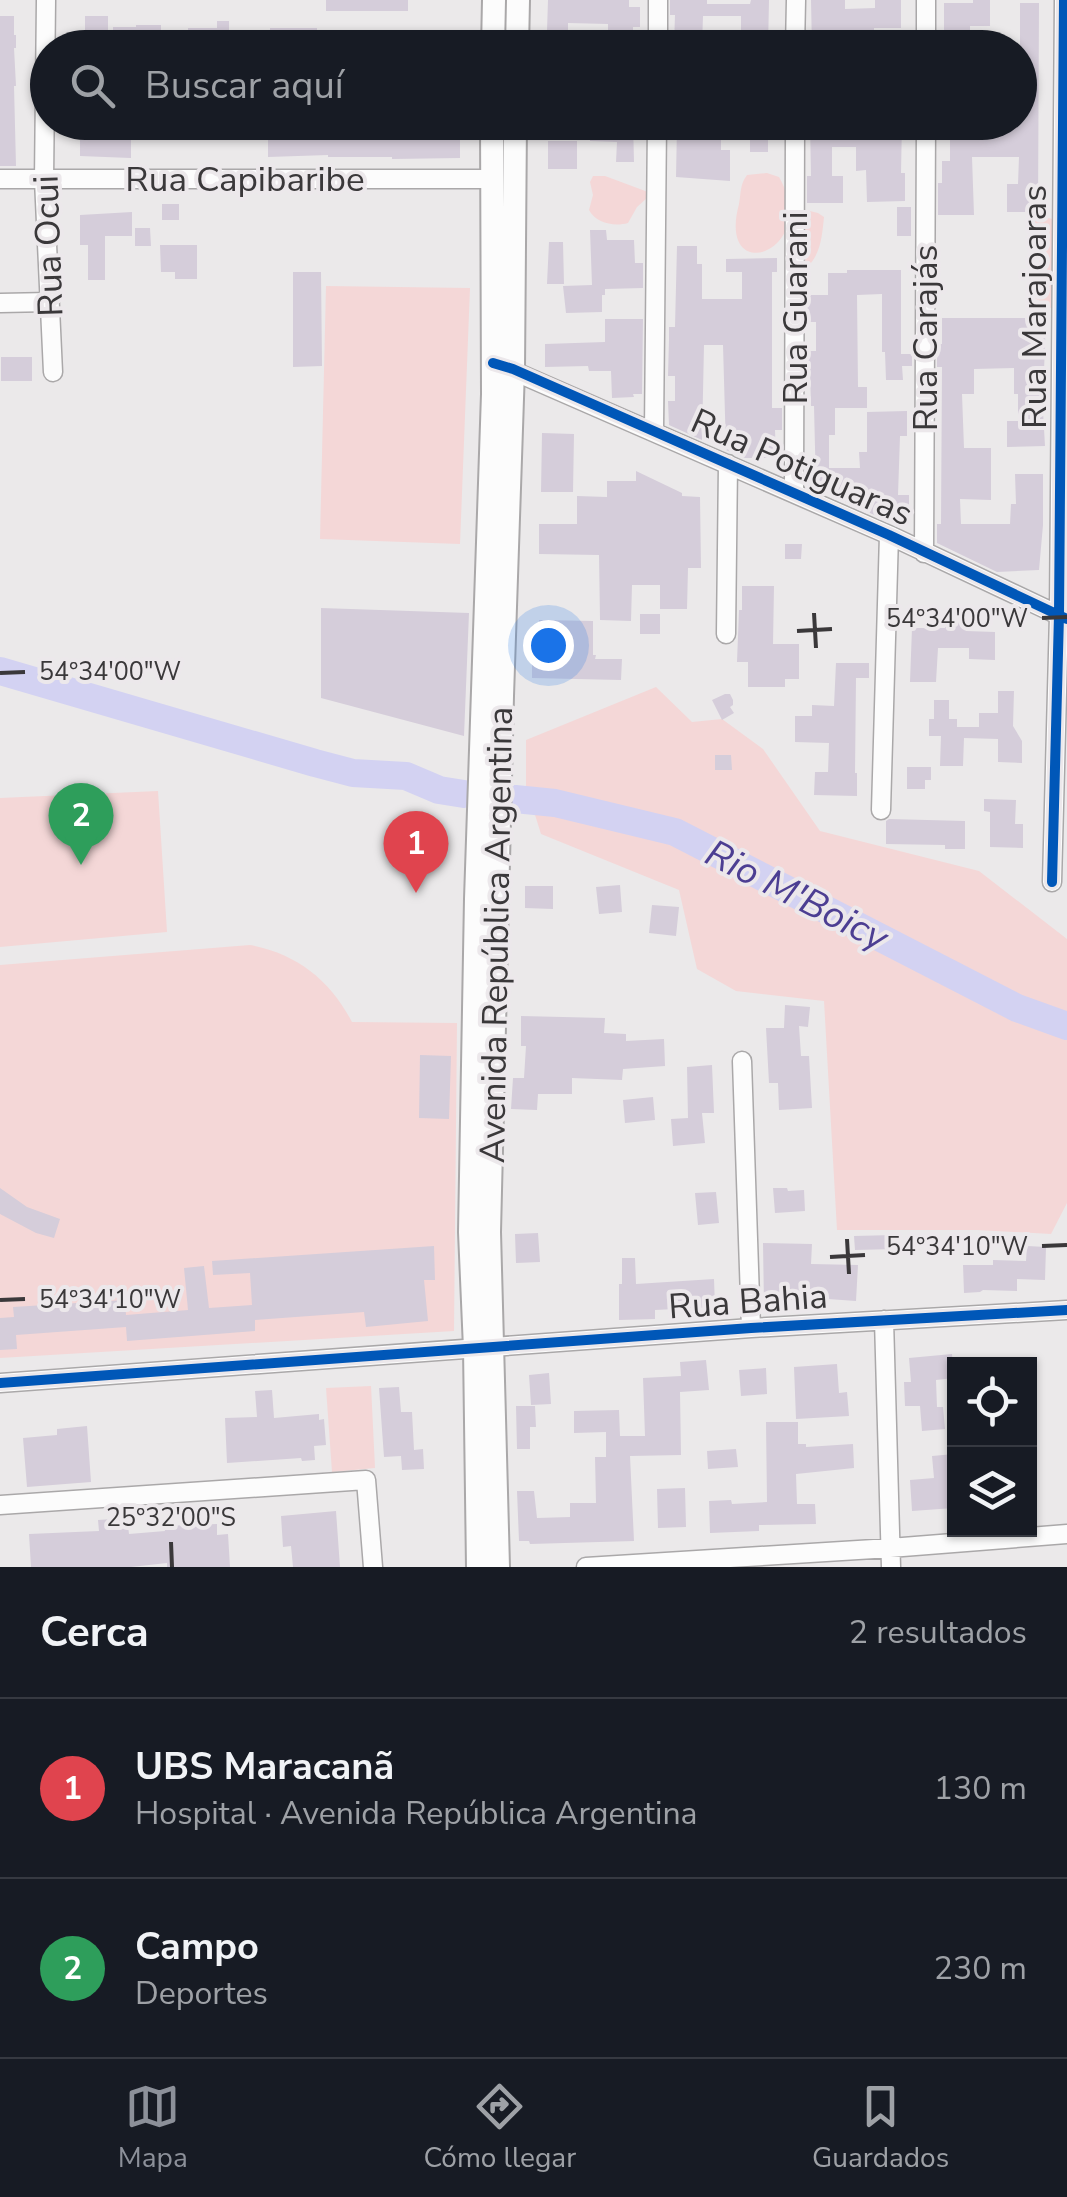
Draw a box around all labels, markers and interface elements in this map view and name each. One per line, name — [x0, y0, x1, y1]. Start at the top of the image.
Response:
search box — [30, 30, 1037, 140]
icon: search — [65, 58, 120, 113]
text: Buscar aquí — [145, 60, 344, 111]
street label: Rua Capibaribe — [125, 156, 365, 203]
street label: Rua Ocui — [23, 175, 74, 317]
street label: Rua Marajoaras — [1011, 185, 1058, 429]
street label: Rua Guarani — [772, 211, 819, 405]
street label: Rua Carajás — [902, 245, 949, 431]
street label: Rua Potiguaras — [683, 398, 920, 537]
text: 54°34'00"W — [886, 602, 1028, 636]
your location — [523, 620, 574, 671]
text: 54°34'00"W — [39, 655, 181, 689]
street label: Avenida República Argentina — [469, 706, 524, 1164]
pin: 2 — [48, 782, 114, 865]
pin: 1 — [384, 810, 448, 893]
water label: Rio M'Boicy — [697, 828, 898, 964]
text: 54°34'10"W — [886, 1230, 1028, 1264]
street label: Rua Bahia — [667, 1272, 829, 1330]
text: 54°34'10"W — [39, 1283, 181, 1317]
map controls — [947, 1357, 1037, 1537]
button: locate — [947, 1357, 1037, 1447]
button: layers — [947, 1447, 1037, 1537]
text: 25°32'00"S — [106, 1501, 236, 1535]
text: Cerca — [40, 1604, 149, 1661]
text: 2 resultados — [849, 1611, 1027, 1654]
text: UBS Maracanã — [135, 1741, 394, 1792]
text: 1 — [63, 1767, 82, 1810]
text: 130 m — [934, 1767, 1027, 1810]
text: Hospital · Avenida República Argentina — [135, 1792, 698, 1835]
text: Campo — [135, 1921, 259, 1972]
text: 2 — [63, 1947, 82, 1990]
text: 230 m — [934, 1947, 1027, 1990]
text: Deportes — [135, 1972, 268, 2015]
tab: Mapa — [118, 2079, 188, 2177]
tab: Cómo llegar — [423, 2079, 576, 2177]
tab: Guardados — [812, 2079, 949, 2177]

